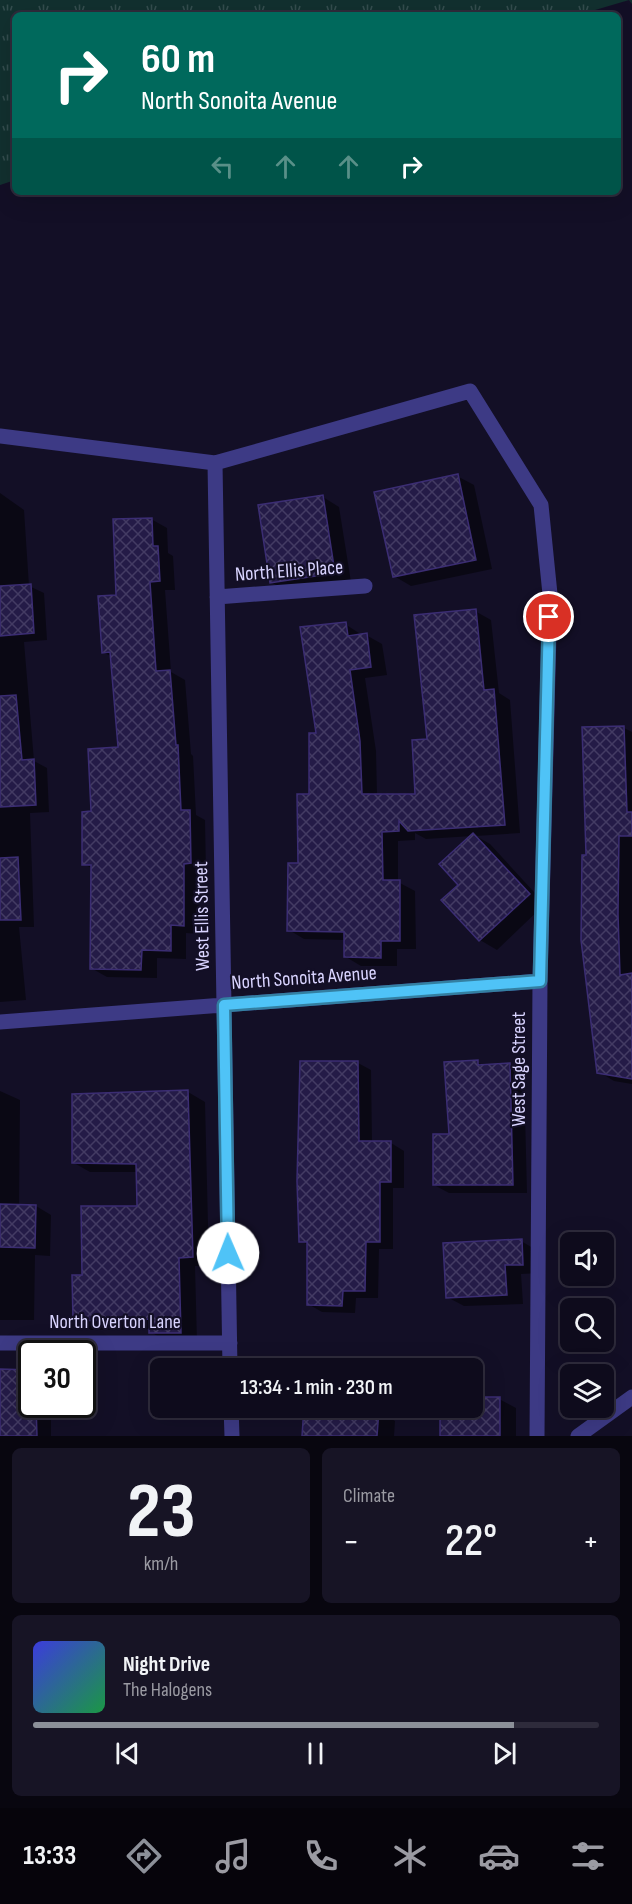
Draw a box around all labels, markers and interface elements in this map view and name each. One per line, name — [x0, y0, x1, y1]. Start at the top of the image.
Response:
text: 60 m — [141, 34, 215, 85]
icon: right — [42, 36, 120, 114]
text: North Sonoita Avenue — [141, 85, 337, 117]
icon: left — [206, 150, 239, 183]
icon: ahead — [269, 150, 302, 183]
icon: ahead — [332, 150, 365, 183]
icon: right — [395, 150, 428, 183]
street label: North Ellis Place — [234, 555, 344, 587]
pin — [523, 591, 574, 642]
icon: arrive — [532, 600, 565, 633]
street label: West Ellis Street — [189, 861, 215, 971]
street label: North Sonoita Avenue — [231, 961, 377, 995]
street label: West Sage Street — [507, 1012, 531, 1126]
position arrow — [196, 1221, 260, 1285]
map controls — [560, 1232, 614, 1418]
button: sound — [560, 1232, 614, 1286]
button: search — [560, 1298, 614, 1352]
street label: North Overton Lane — [49, 1310, 181, 1334]
speed limit sign: 30 — [18, 1340, 96, 1418]
button: layers — [560, 1364, 614, 1418]
text: 13:34 · 1 min · 230 m — [240, 1374, 393, 1401]
text: 23 — [126, 1466, 196, 1559]
text: Climate — [343, 1484, 395, 1508]
text: 22° — [445, 1514, 497, 1569]
text: − — [343, 1522, 359, 1562]
text: + — [583, 1522, 599, 1562]
text: km/h — [144, 1552, 178, 1576]
text: Night Drive — [123, 1651, 210, 1678]
text: The Halogens — [123, 1678, 212, 1702]
icon: previous — [111, 1737, 144, 1770]
icon: pause — [299, 1737, 332, 1770]
icon: next — [488, 1737, 521, 1770]
icon: directions — [123, 1835, 165, 1877]
icon: music — [212, 1835, 254, 1877]
icon: phone — [300, 1835, 342, 1877]
icon: climate — [389, 1835, 431, 1877]
icon: car — [478, 1835, 520, 1877]
icon: filters — [567, 1835, 609, 1877]
text: 13:33 — [23, 1840, 76, 1872]

